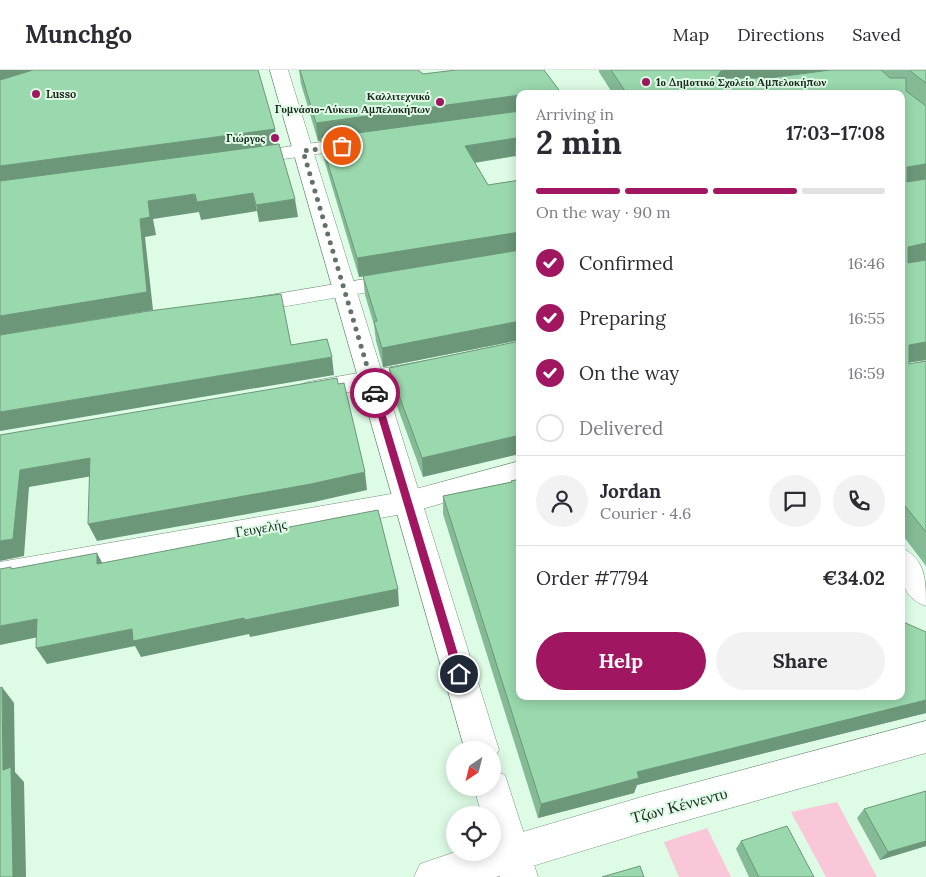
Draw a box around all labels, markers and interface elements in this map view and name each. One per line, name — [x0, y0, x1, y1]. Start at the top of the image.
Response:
text: Munchgo — [25, 19, 132, 50]
text: Map — [673, 23, 709, 46]
text: Directions — [737, 23, 824, 46]
text: Saved — [852, 23, 901, 46]
place label: 1ο Δημοτικό Σχολείο Αμπελοκήπων — [656, 75, 826, 89]
marker: 1ο Δημοτικό Σχολείο Αμπελοκήπων — [640, 76, 652, 88]
place label: Lusso — [46, 87, 76, 101]
marker: Lusso — [30, 88, 42, 100]
place label: Καλλιτεχνικό Γυμνάσιο-Λύκειο Αμπελοκήπων — [275, 89, 430, 116]
marker: Καλλιτεχνικό Γυμνάσιο-Λύκειο Αμπελοκήπων — [434, 96, 446, 108]
text: Arriving in — [536, 104, 614, 124]
text: 17:03–17:08 — [786, 121, 885, 145]
text: 2 min — [536, 122, 622, 163]
pin — [321, 125, 363, 167]
place label: Γιώργος — [226, 131, 265, 145]
marker: Γιώργος — [269, 132, 281, 144]
icon: bag — [328, 132, 356, 160]
text: On the way · 90 m — [536, 202, 671, 222]
icon: check — [536, 249, 564, 277]
text: Confirmed — [579, 251, 674, 275]
text: 16:46 — [848, 253, 885, 273]
icon: check — [536, 304, 564, 332]
text: Preparing — [579, 306, 666, 330]
text: 16:55 — [848, 308, 885, 328]
icon: check — [536, 359, 564, 387]
text: On the way — [579, 361, 679, 385]
text: 16:59 — [848, 363, 885, 383]
courier — [350, 368, 400, 418]
icon: car — [361, 379, 389, 407]
text: Delivered — [579, 416, 663, 440]
button: person — [536, 475, 588, 527]
button: chat — [769, 475, 821, 527]
button: phone — [833, 475, 885, 527]
text: Jordan — [600, 479, 661, 503]
text: Courier · 4.6 — [600, 503, 691, 523]
street label: Γευγελής — [234, 515, 289, 541]
text: Order #7794 — [536, 566, 649, 590]
text: €34.02 — [822, 566, 885, 590]
button: Help — [536, 632, 706, 690]
button: Share — [716, 632, 885, 690]
pin — [438, 653, 480, 695]
icon: home — [445, 660, 473, 688]
north arrow — [446, 741, 501, 796]
map controls — [446, 741, 501, 861]
street label: Τζων Κέννεντυ — [629, 783, 729, 827]
button: locate — [446, 806, 501, 861]

